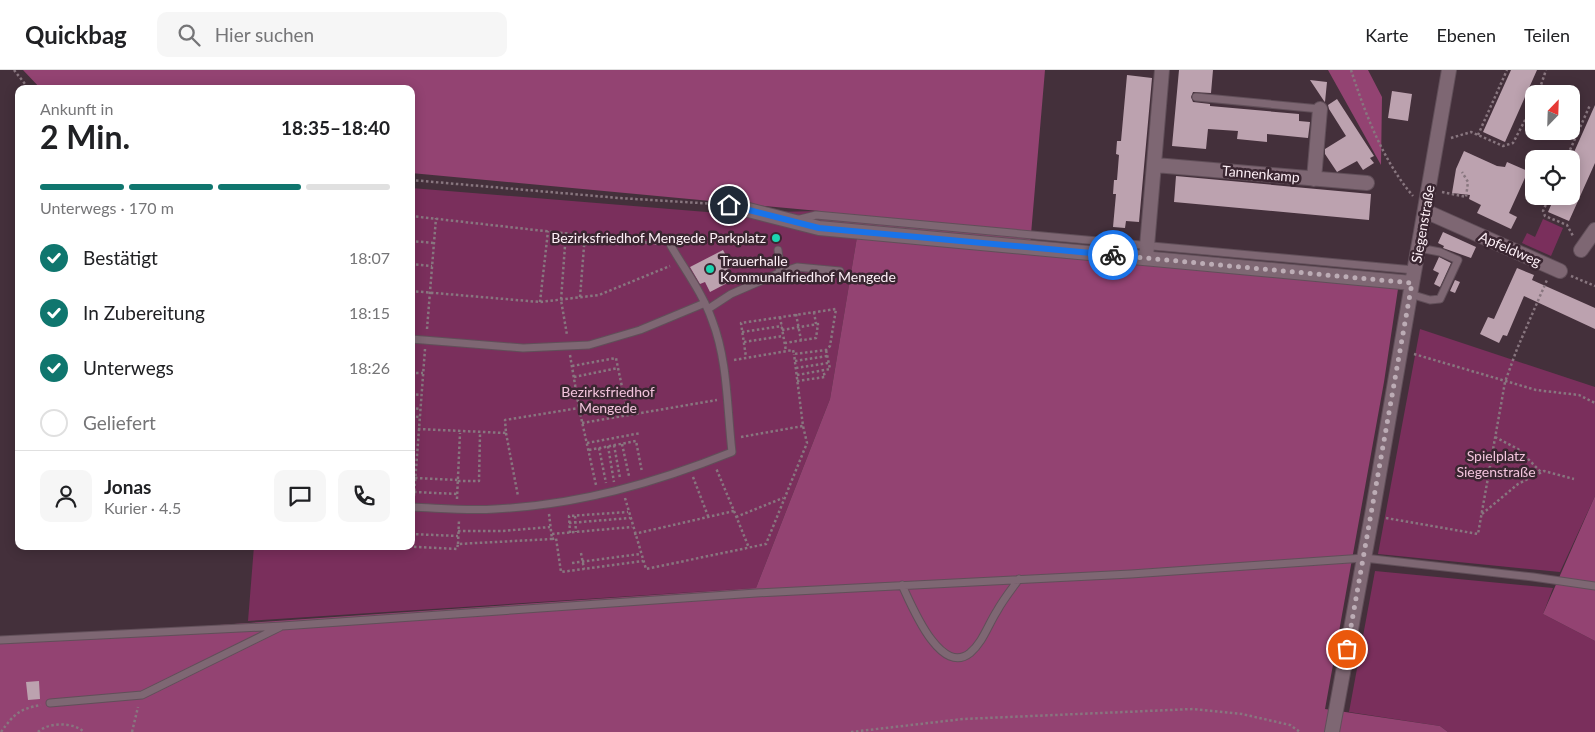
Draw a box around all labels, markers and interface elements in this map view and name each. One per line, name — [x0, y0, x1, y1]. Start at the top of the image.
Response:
search box — [157, 12, 507, 57]
text: Quickbag — [25, 20, 127, 49]
icon: search — [175, 21, 203, 49]
text: Hier suchen — [215, 23, 314, 46]
text: Karte — [1365, 24, 1408, 46]
text: Ebenen — [1436, 24, 1496, 46]
text: Teilen — [1524, 24, 1570, 46]
north arrow — [1525, 85, 1580, 140]
map controls — [1525, 85, 1580, 205]
text: Ankunft in — [40, 99, 113, 118]
text: 18:35–18:40 — [281, 116, 390, 139]
text: 2 Min. — [40, 117, 130, 156]
button: locate — [1525, 150, 1580, 205]
street label: Tannenkamp — [1222, 162, 1301, 185]
street label: Siegenstraße — [1407, 183, 1438, 264]
pin — [708, 184, 750, 226]
icon: home — [715, 191, 743, 219]
text: Unterwegs · 170 m — [40, 198, 174, 217]
street label: Apfeldweg — [1477, 227, 1544, 270]
place label: Bezirksfriedhof Mengede Parkplatz — [551, 229, 766, 246]
courier — [1088, 230, 1138, 280]
marker: Bezirksfriedhof Mengede Parkplatz — [770, 232, 782, 244]
icon: bike — [1099, 241, 1127, 269]
icon: check — [40, 244, 68, 272]
text: Bestätigt — [83, 246, 158, 269]
text: 18:07 — [349, 248, 390, 267]
place label: Trauerhalle Kommunalfriedhof Mengede — [720, 252, 896, 285]
marker: Trauerhalle Kommunalfriedhof Mengede — [704, 263, 716, 275]
icon: check — [40, 299, 68, 327]
text: In Zubereitung — [83, 301, 205, 324]
text: 18:15 — [349, 303, 390, 322]
icon: check — [40, 354, 68, 382]
text: Unterwegs — [83, 356, 174, 379]
text: 18:26 — [349, 358, 390, 377]
park label: Bezirksfriedhof Mengede — [561, 383, 655, 416]
text: Geliefert — [83, 411, 156, 434]
park label: Spielplatz Siegenstraße — [1456, 447, 1536, 480]
button: person — [40, 470, 92, 522]
button: chat — [274, 470, 326, 522]
button: phone — [338, 470, 390, 522]
text: Jonas — [104, 475, 151, 498]
text: Kurier · 4.5 — [104, 498, 181, 517]
pin — [1326, 628, 1368, 670]
icon: bag — [1333, 635, 1361, 663]

